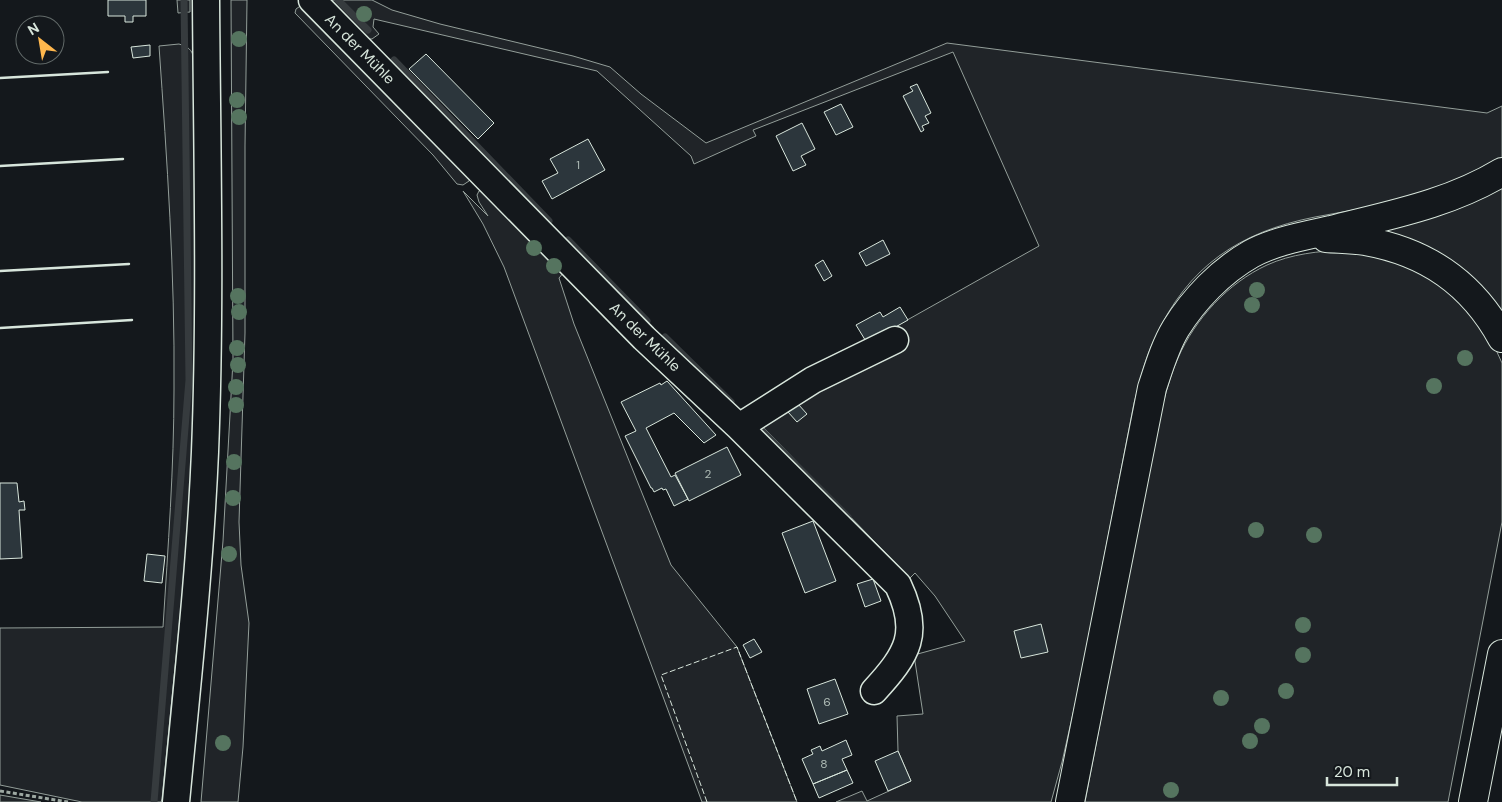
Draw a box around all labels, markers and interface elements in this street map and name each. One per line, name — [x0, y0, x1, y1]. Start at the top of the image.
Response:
street label: An der Mühle — [320, 9, 400, 89]
north arrow — [15, 15, 65, 65]
text: N — [24, 19, 42, 39]
house number: 1 — [576, 157, 580, 173]
street label: An der Mühle — [605, 298, 685, 376]
house number: 2 — [705, 466, 712, 482]
house number: 6 — [823, 694, 831, 710]
scale bar — [1327, 754, 1397, 786]
house number: 8 — [820, 756, 828, 772]
text: 20 m — [1334, 762, 1370, 782]

